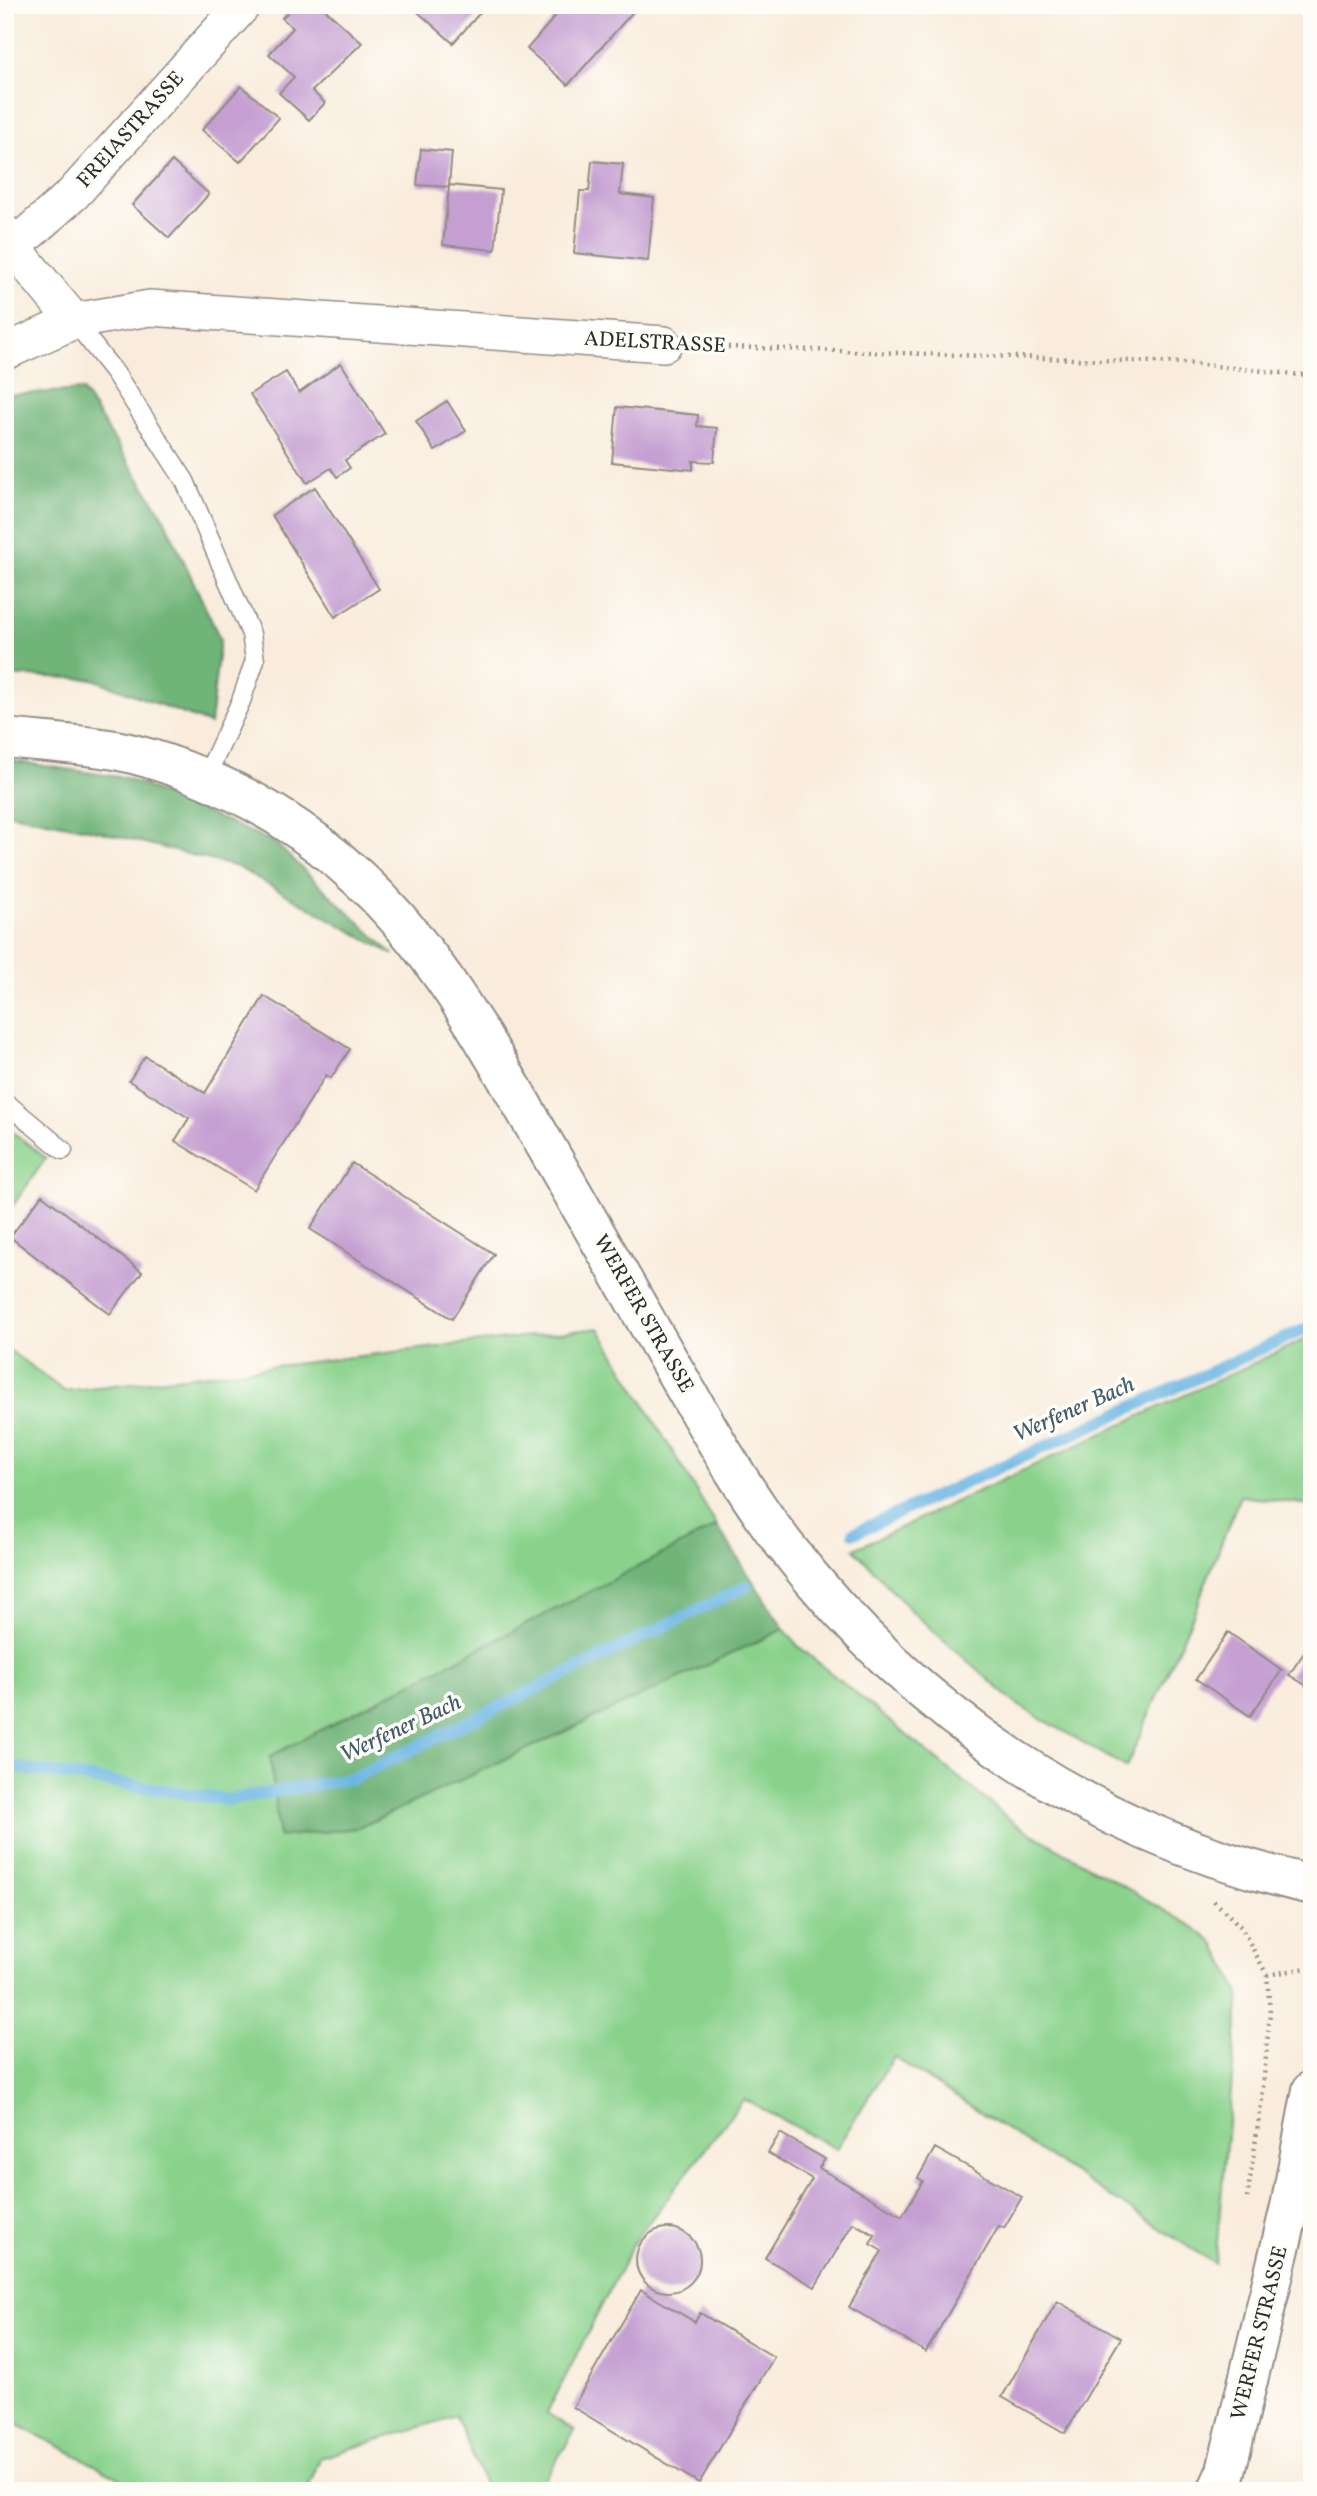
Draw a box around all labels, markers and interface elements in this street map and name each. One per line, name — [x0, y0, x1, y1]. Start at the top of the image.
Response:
street label: FREIASTRASSE — [71, 65, 191, 195]
street label: ADELSTRASSE — [583, 325, 727, 361]
street label: WERFER STRASSE — [586, 1229, 700, 1399]
water label: Werfener Bach — [1008, 1369, 1140, 1451]
water label: Werfener Bach — [335, 1687, 467, 1771]
street label: WERFER STRASSE — [1224, 2243, 1296, 2423]

